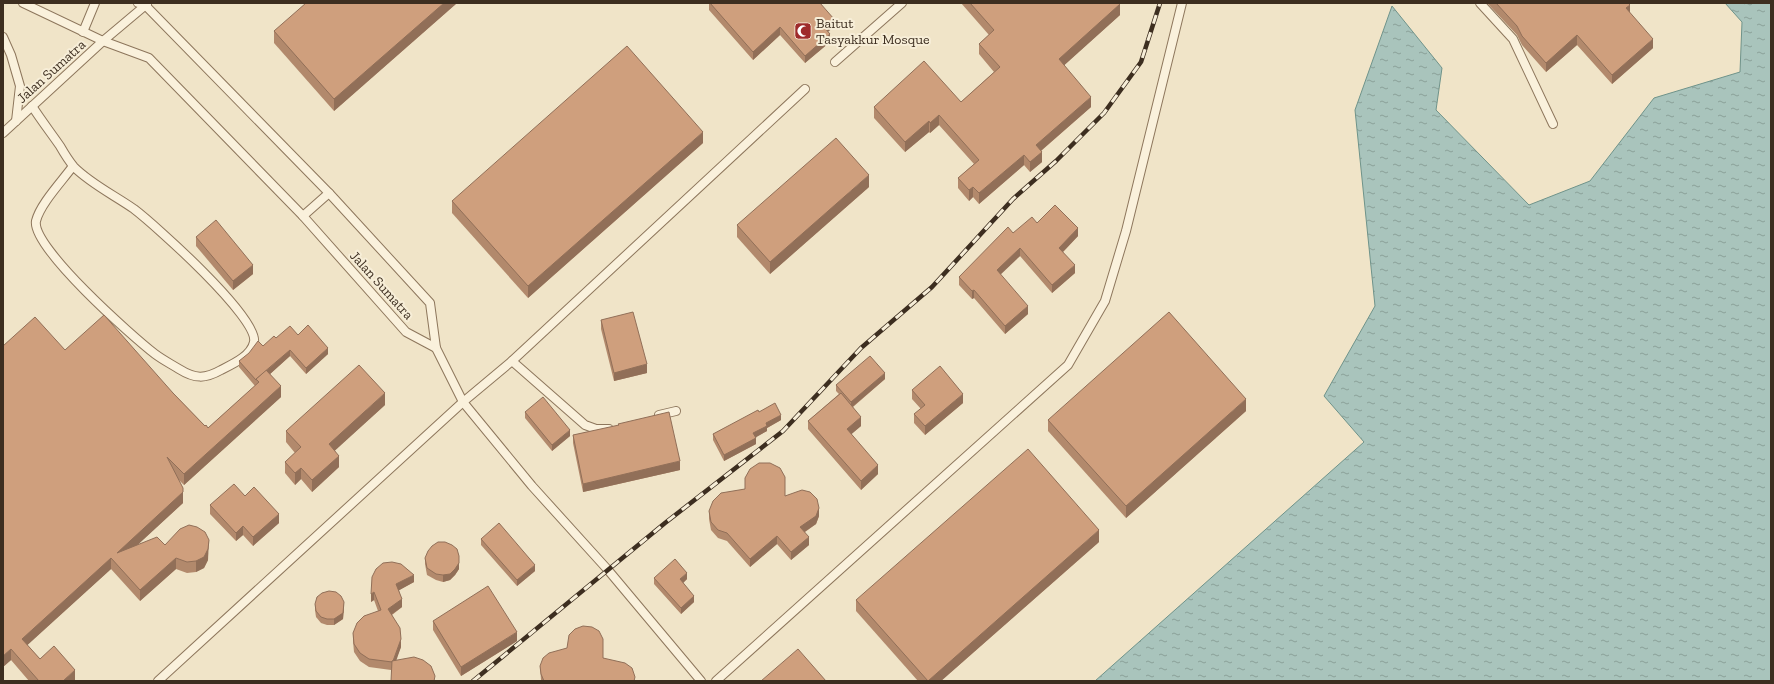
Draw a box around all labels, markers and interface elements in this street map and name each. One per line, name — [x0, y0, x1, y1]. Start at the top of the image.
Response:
place label: Baitut Tasyakkur Mosque — [816, 15, 930, 48]
mosque icon: Baitut Tasyakkur Mosque — [793, 21, 813, 41]
street label: Jalan Sumatra — [14, 36, 89, 107]
street label: Jalan Sumatra — [346, 248, 417, 323]

